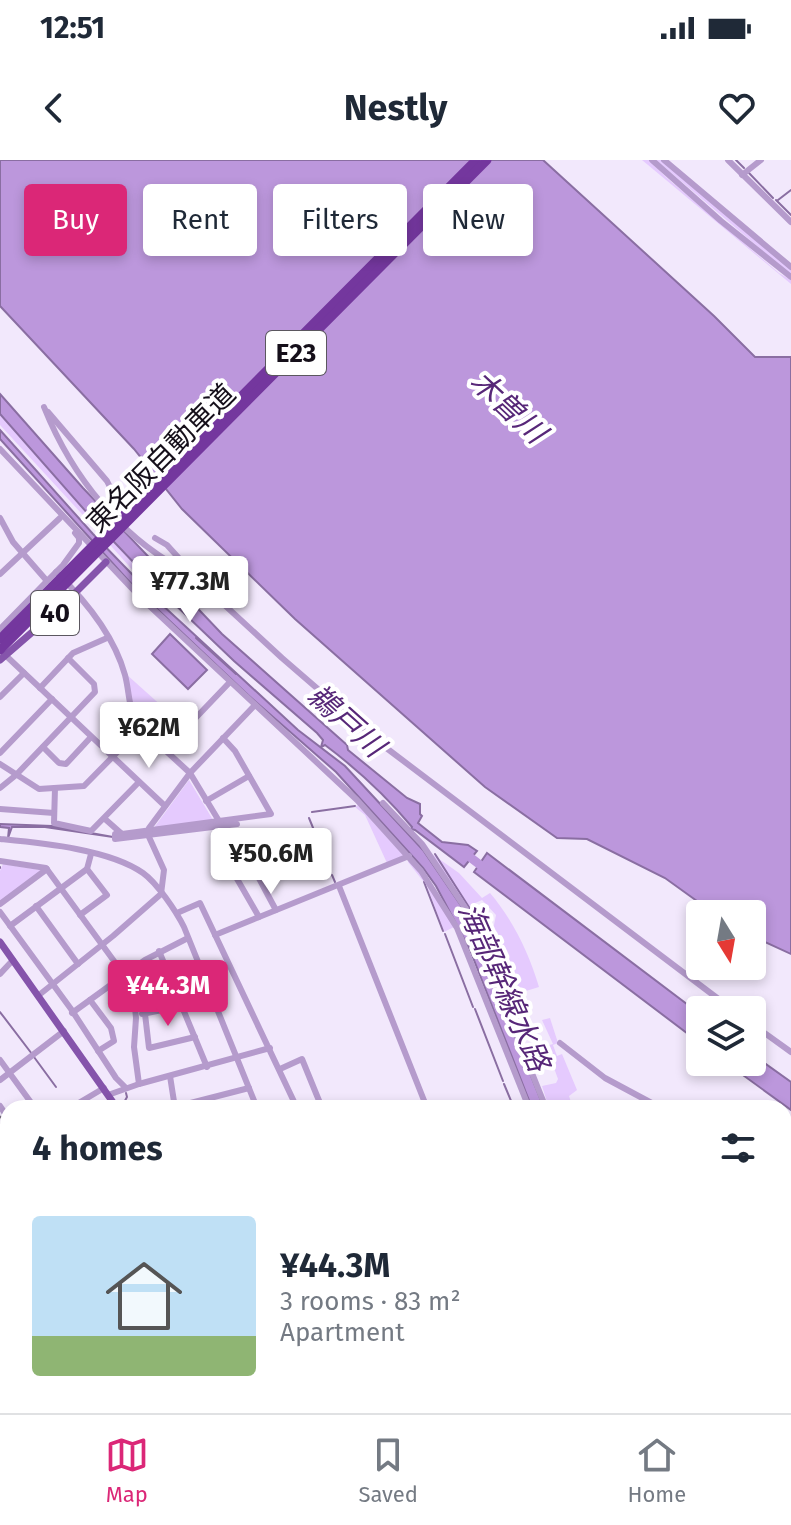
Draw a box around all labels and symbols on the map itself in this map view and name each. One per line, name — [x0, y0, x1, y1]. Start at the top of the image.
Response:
road number: E23 — [266, 331, 326, 375]
water label: 木曽川 — [463, 363, 555, 453]
street label: 東名阪自動車道 — [80, 377, 242, 539]
pin: ¥77.3M — [125, 556, 255, 624]
road number: 40 — [31, 591, 79, 635]
water label: 鵜戸川 — [301, 678, 394, 766]
pin: ¥62M — [102, 702, 196, 770]
pin: ¥50.6M — [206, 828, 336, 896]
water label: 海部幹線水路 — [451, 897, 558, 1079]
north arrow — [686, 900, 766, 980]
pin: ¥44.3M — [103, 960, 233, 1028]

